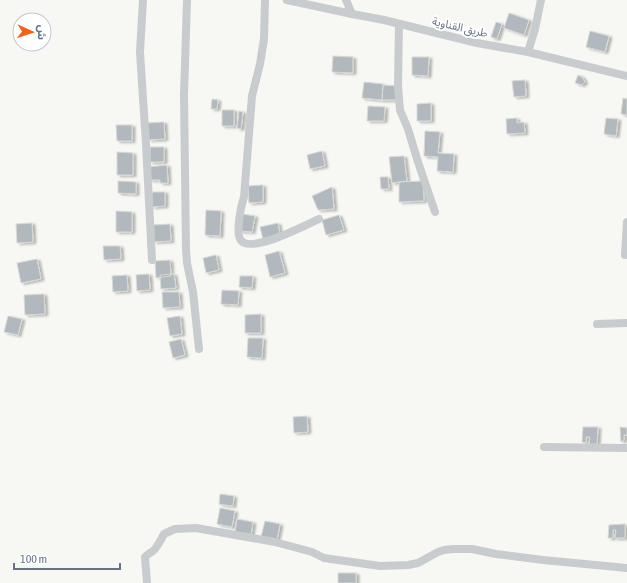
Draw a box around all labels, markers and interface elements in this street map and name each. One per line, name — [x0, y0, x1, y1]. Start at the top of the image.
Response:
north arrow — [12, 12, 52, 52]
street label: طريق القناوية — [431, 15, 489, 40]
text: ش — [35, 25, 48, 40]
scale bar — [14, 545, 120, 571]
text: 100 m — [20, 552, 47, 566]

